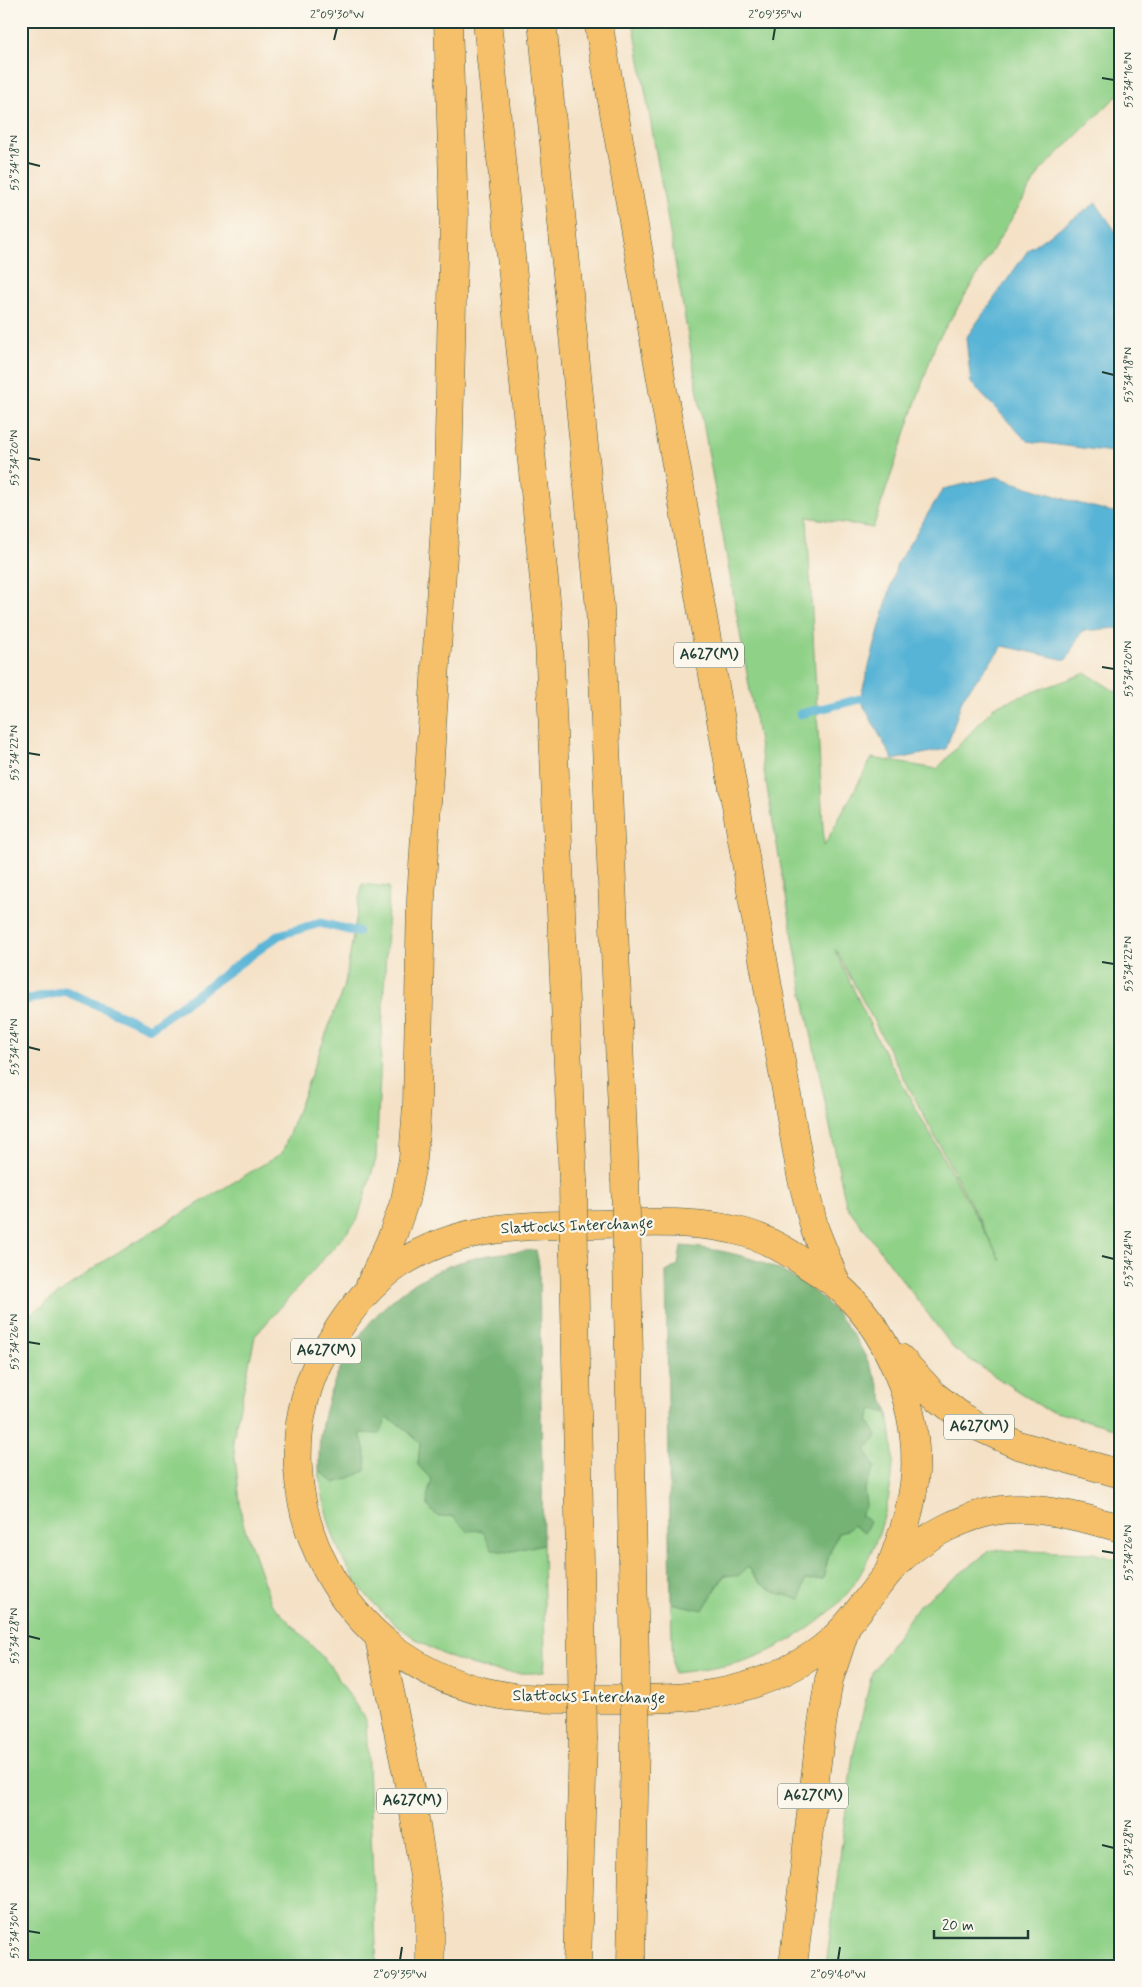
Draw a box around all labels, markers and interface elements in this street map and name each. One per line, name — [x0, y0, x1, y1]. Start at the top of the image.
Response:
text: 2°09'30"W — [310, 7, 364, 23]
text: 2°09'35"W — [748, 7, 802, 23]
text: 53°34'16"N — [1121, 52, 1137, 108]
text: 53°34'18"N — [7, 135, 23, 191]
text: 53°34'18"N — [1121, 347, 1137, 403]
text: 53°34'20"N — [7, 430, 23, 486]
text: 53°34'20"N — [1121, 641, 1137, 697]
road number: A627(M) — [674, 642, 744, 668]
text: 53°34'22"N — [7, 725, 23, 781]
text: 53°34'22"N — [1121, 936, 1137, 992]
text: 53°34'24"N — [7, 1018, 23, 1076]
street label: Slattocks Interchange — [500, 1213, 654, 1240]
text: 53°34'24"N — [1121, 1230, 1137, 1288]
text: 53°34'26"N — [7, 1314, 23, 1370]
road number: A627(M) — [291, 1338, 361, 1364]
road number: A627(M) — [944, 1414, 1014, 1440]
text: 53°34'26"N — [1121, 1525, 1137, 1581]
text: 53°34'28"N — [7, 1608, 23, 1664]
street label: Slattocks Interchange — [512, 1685, 666, 1710]
road number: A627(M) — [778, 1784, 848, 1808]
road number: A627(M) — [377, 1788, 447, 1814]
text: 53°34'28"N — [1121, 1820, 1137, 1876]
text: 53°34'30"N — [7, 1903, 23, 1959]
scale bar — [934, 1907, 1028, 1939]
text: 20 m — [942, 1916, 974, 1936]
text: 2°09'35"W — [373, 1967, 427, 1983]
text: 2°09'40"W — [810, 1967, 866, 1983]

